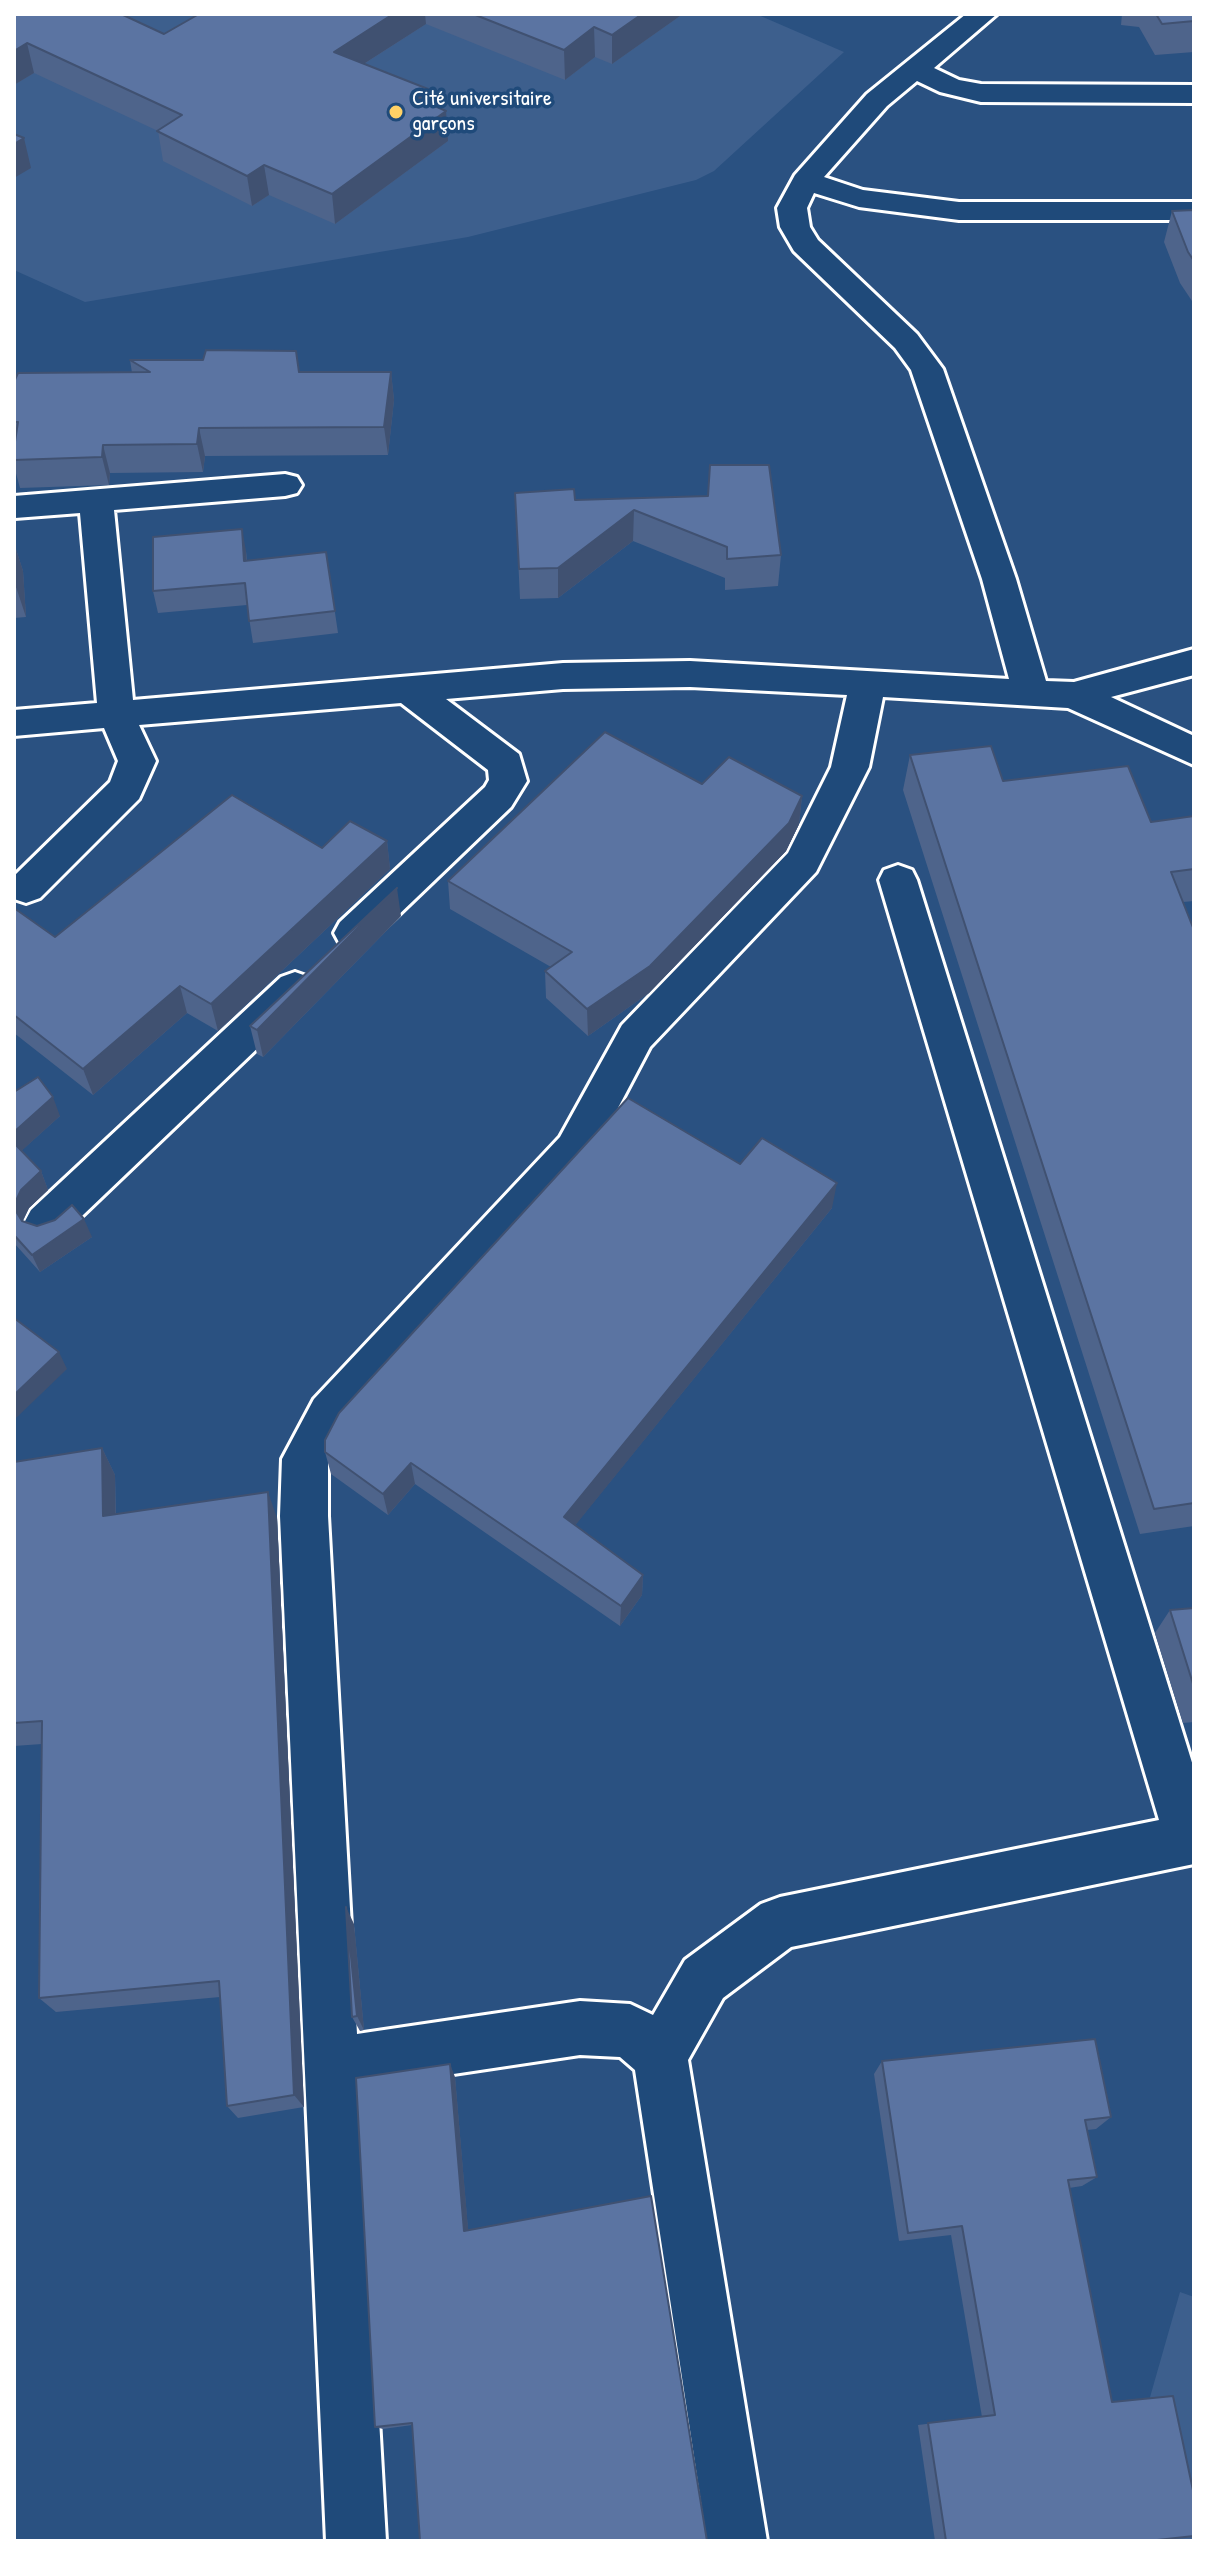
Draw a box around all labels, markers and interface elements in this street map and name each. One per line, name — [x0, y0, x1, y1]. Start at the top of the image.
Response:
place label: Cité universitaire garçons — [412, 86, 552, 138]
marker: Cité universitaire garçons — [387, 103, 405, 121]

